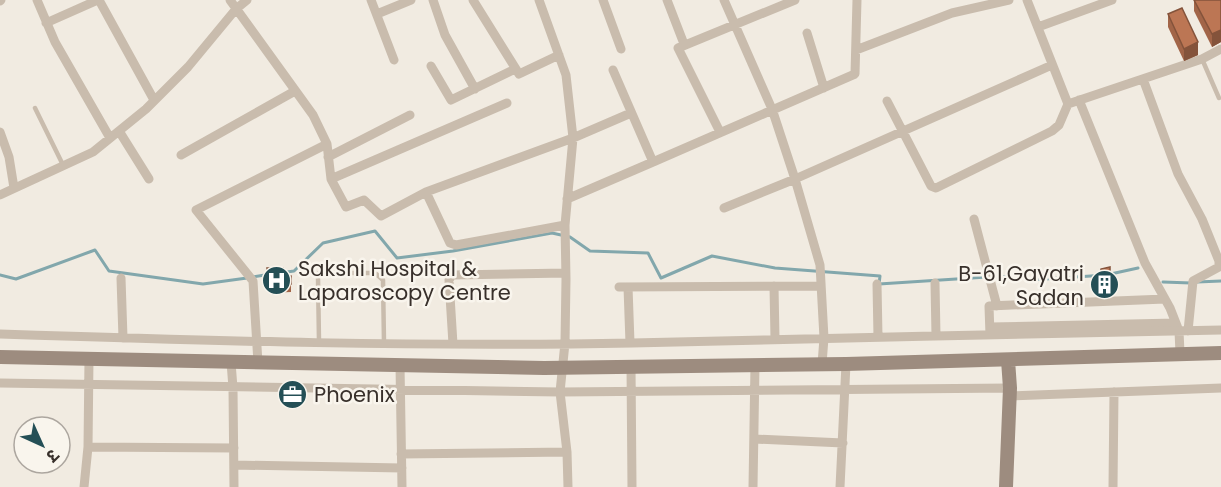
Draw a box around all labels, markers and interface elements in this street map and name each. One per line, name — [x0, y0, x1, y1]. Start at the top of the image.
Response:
place label: Sakshi Hospital & Laparoscopy Centre — [298, 254, 511, 307]
place label: B-61,Gayatri Sadan — [958, 259, 1084, 312]
hospital icon: Sakshi Hospital & Laparoscopy Centre — [261, 264, 293, 296]
building icon: B-61,Gayatri Sadan — [1089, 269, 1121, 301]
office icon: Phoenix — [277, 378, 309, 410]
place label: Phoenix — [314, 380, 395, 409]
north arrow — [12, 415, 72, 475]
text: उ — [40, 443, 64, 467]

